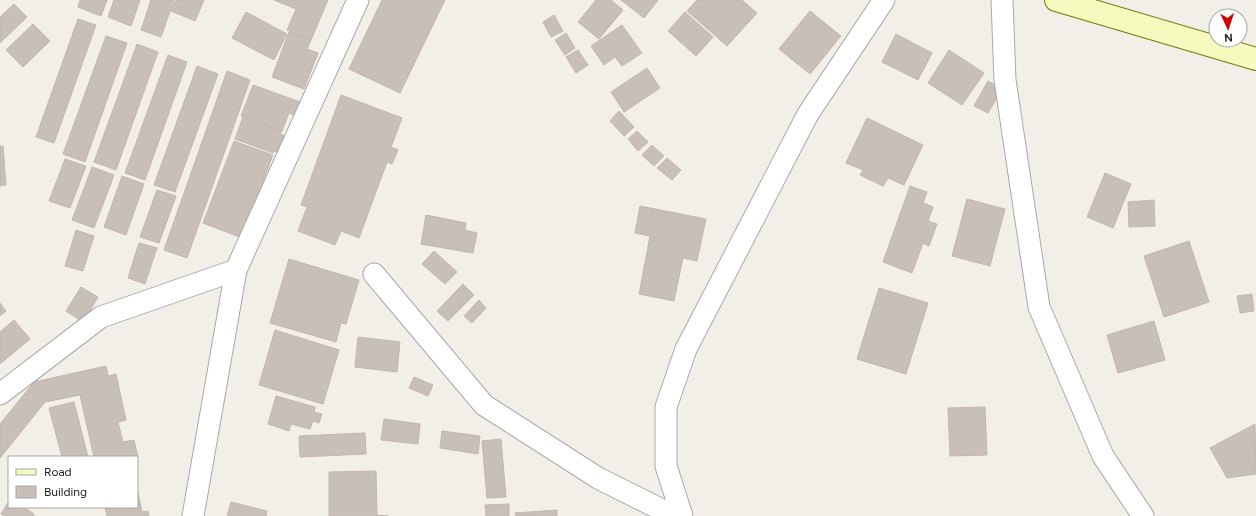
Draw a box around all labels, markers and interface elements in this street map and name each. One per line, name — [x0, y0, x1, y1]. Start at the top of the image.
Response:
north arrow — [1208, 8, 1248, 48]
text: N — [1224, 31, 1233, 44]
legend — [8, 456, 138, 508]
text: Road — [44, 465, 72, 479]
text: Building — [44, 485, 87, 499]

